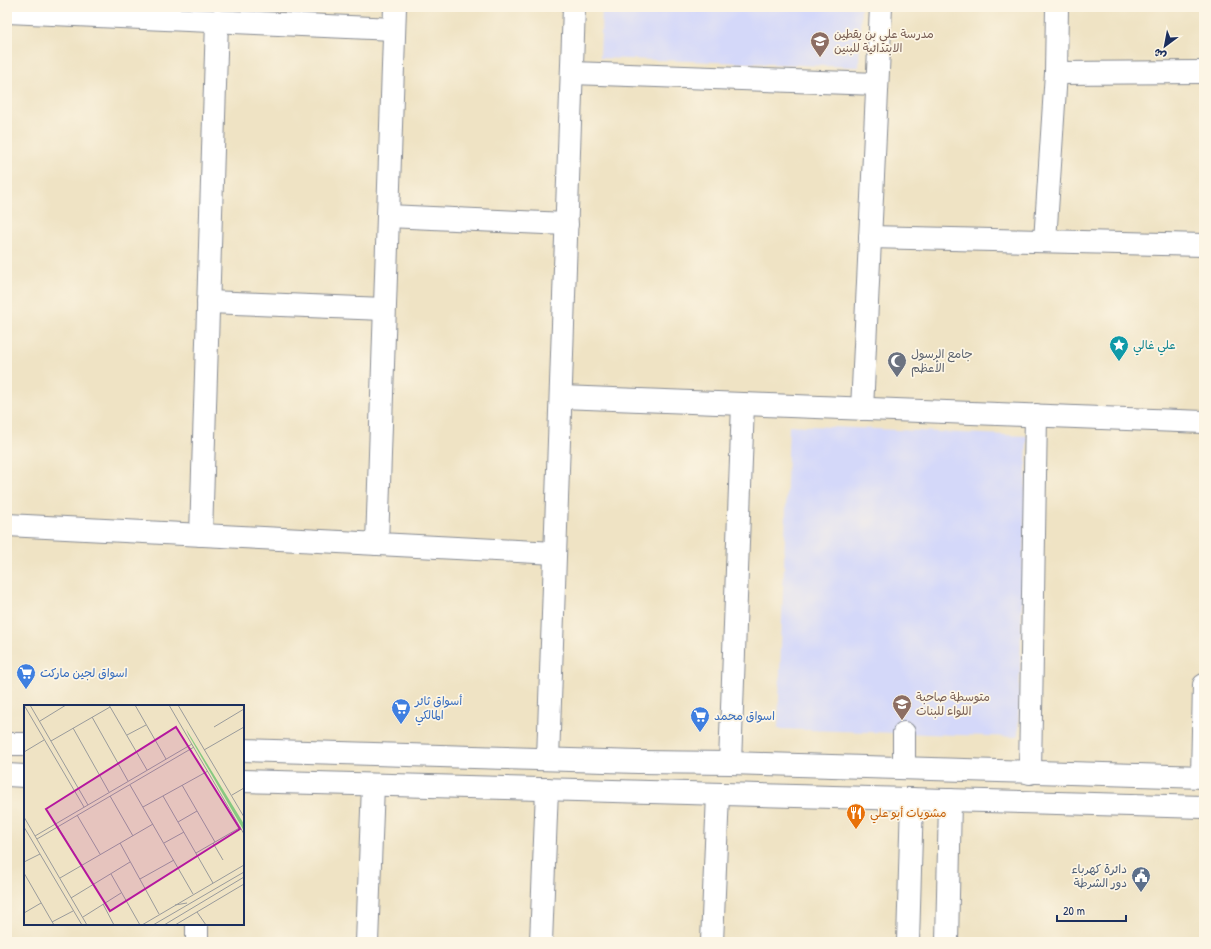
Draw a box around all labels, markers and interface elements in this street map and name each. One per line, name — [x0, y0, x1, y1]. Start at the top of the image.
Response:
place label: مدرسة علي بن يقطين الابتدائية للبنين — [834, 25, 934, 56]
north arrow — [1145, 26, 1185, 66]
school or university icon: مدرسة علي بن يقطين الابتدائية للبنين — [809, 30, 831, 58]
text: ش — [1151, 45, 1169, 64]
place icon: علي غالي — [1108, 334, 1130, 362]
place label: علي غالي — [1133, 336, 1176, 356]
place label: جامع الرسول الأعظم — [911, 345, 973, 377]
mosque icon: جامع الرسول الأعظم — [886, 350, 908, 378]
supermarket icon: اسواق لجين ماركت — [15, 662, 37, 690]
place label: اسواق لجين ماركت — [40, 664, 127, 681]
place label: متوسطة صاحبة اللواء للبنات — [916, 688, 990, 719]
place label: أسواق ثائر المالكي — [414, 692, 462, 726]
school or university icon: متوسطة صاحبة اللواء للبنات — [891, 693, 913, 721]
supermarket icon: أسواق ثائر المالكي — [390, 697, 412, 725]
inset map — [24, 705, 244, 925]
supermarket icon: اسواق محمد — [689, 705, 711, 733]
place label: اسواق محمد — [714, 707, 775, 724]
restaurant icon: مشويات أبو علي — [845, 802, 867, 830]
place label: مشويات أبو علي — [870, 804, 947, 824]
place label: دائرة كهرباء دور الشرطة — [1071, 860, 1127, 891]
public building icon: دائرة كهرباء دور الشرطة — [1130, 865, 1152, 893]
scale bar — [1057, 897, 1126, 923]
text: 20 m — [1063, 902, 1085, 919]

